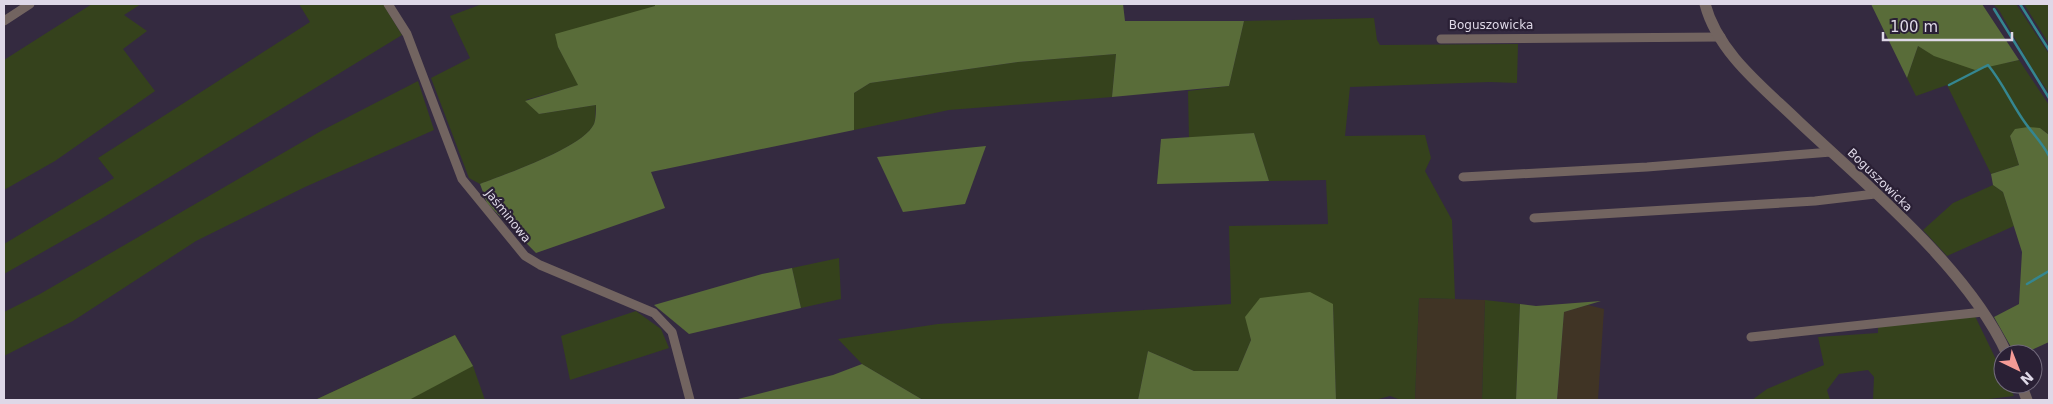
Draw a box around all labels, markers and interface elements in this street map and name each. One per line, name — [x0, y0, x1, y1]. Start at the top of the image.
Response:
scale bar — [1883, 10, 2012, 42]
street label: Boguszowicka — [1449, 18, 1533, 32]
text: 100 m — [1890, 18, 1938, 36]
street label: Boguszowicka — [1845, 146, 1915, 214]
street label: Jaśminowa — [482, 186, 534, 245]
north arrow — [1993, 344, 2043, 394]
text: N — [2017, 369, 2037, 388]

